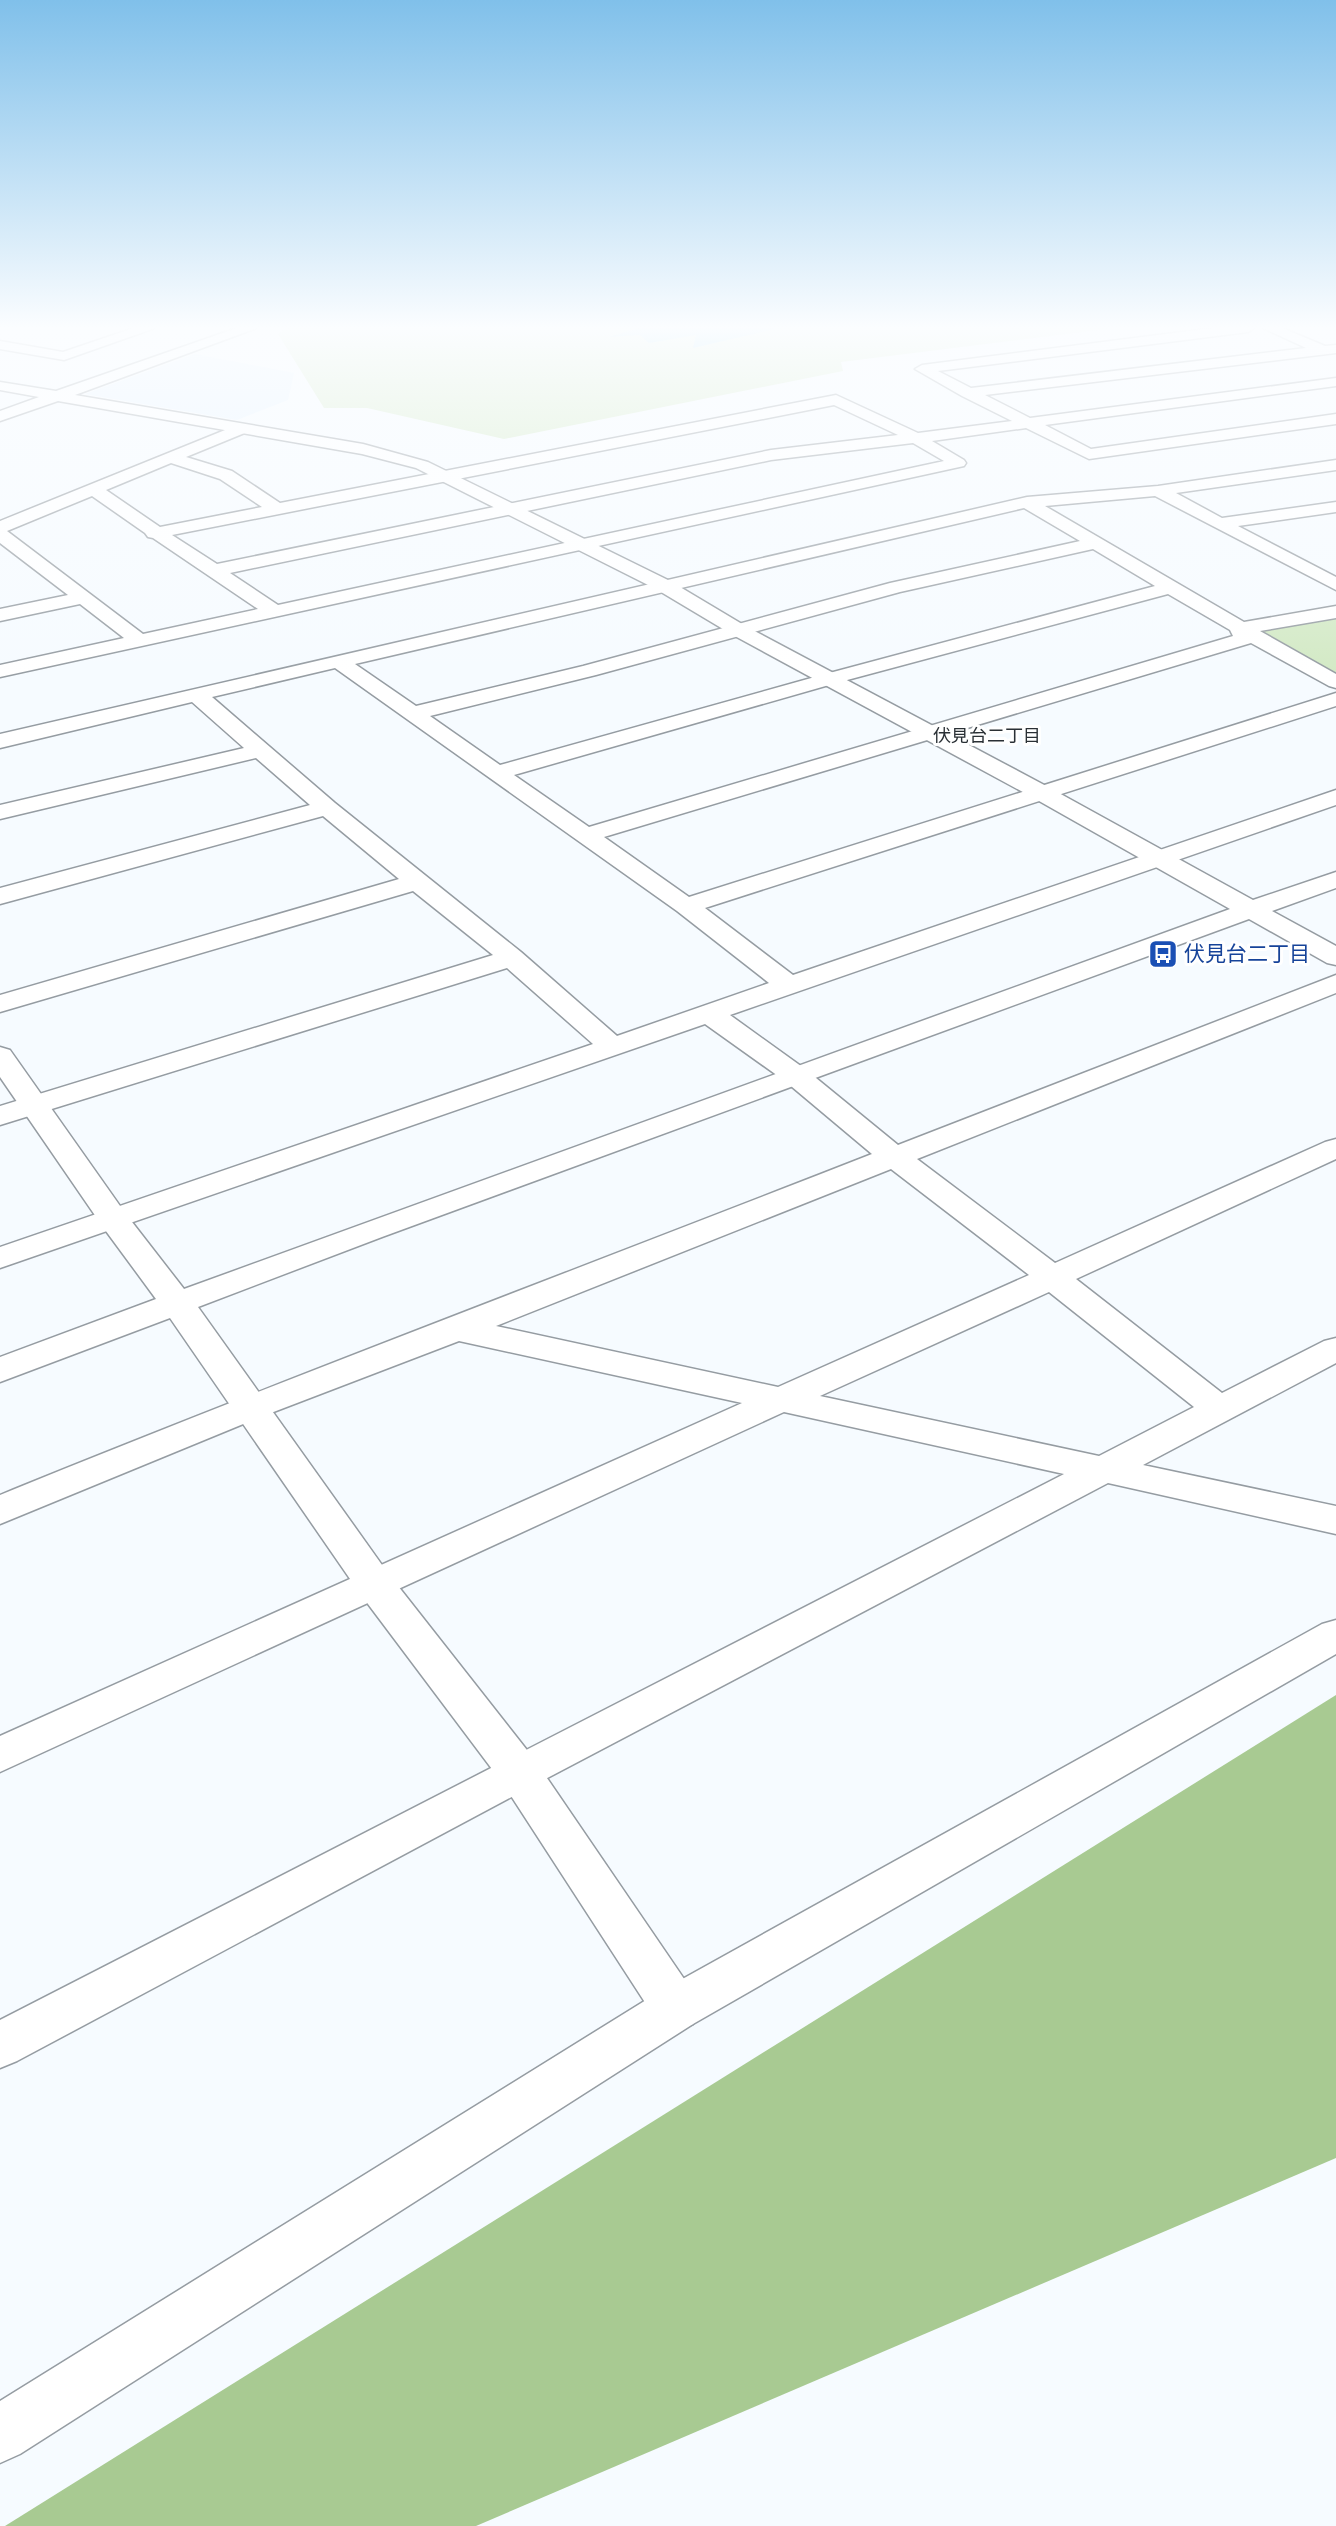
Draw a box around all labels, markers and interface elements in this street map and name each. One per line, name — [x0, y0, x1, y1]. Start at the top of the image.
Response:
district label: 伏見台二丁目 — [933, 725, 1041, 746]
bus stop icon: 伏見台二丁目 — [1147, 938, 1179, 970]
place label: 伏見台二丁目 — [1184, 942, 1310, 966]

